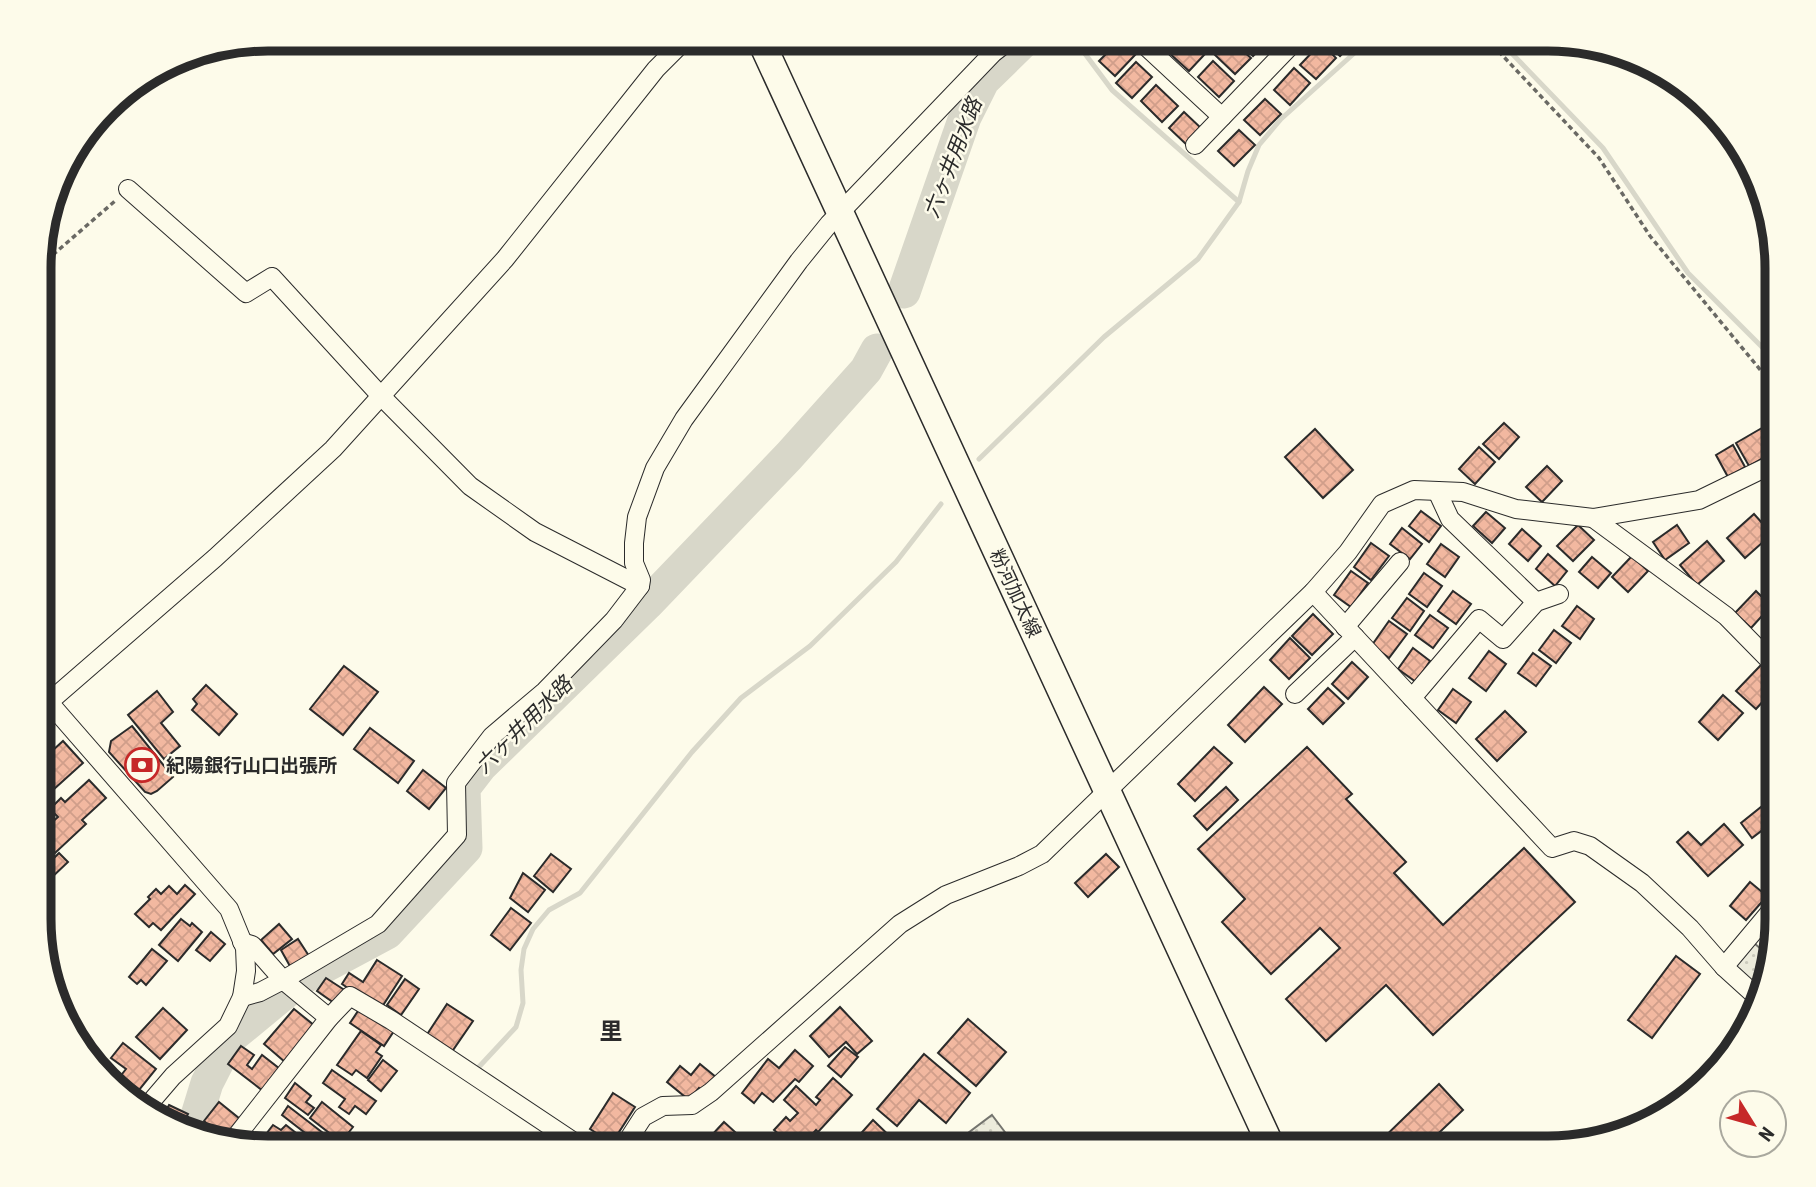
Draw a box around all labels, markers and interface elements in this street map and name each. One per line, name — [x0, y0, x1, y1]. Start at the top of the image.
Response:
water label: 六ヶ井用水路 — [919, 93, 987, 221]
street label: 粉河加太線 — [985, 545, 1046, 641]
water label: 六ヶ井用水路 — [471, 671, 578, 778]
bank icon: 紀陽銀行山口出張所 — [123, 746, 161, 784]
place label: 紀陽銀行山口出張所 — [166, 754, 337, 777]
district label: 里 — [600, 1018, 623, 1045]
north arrow — [1718, 1089, 1788, 1159]
text: N — [1753, 1122, 1779, 1145]

